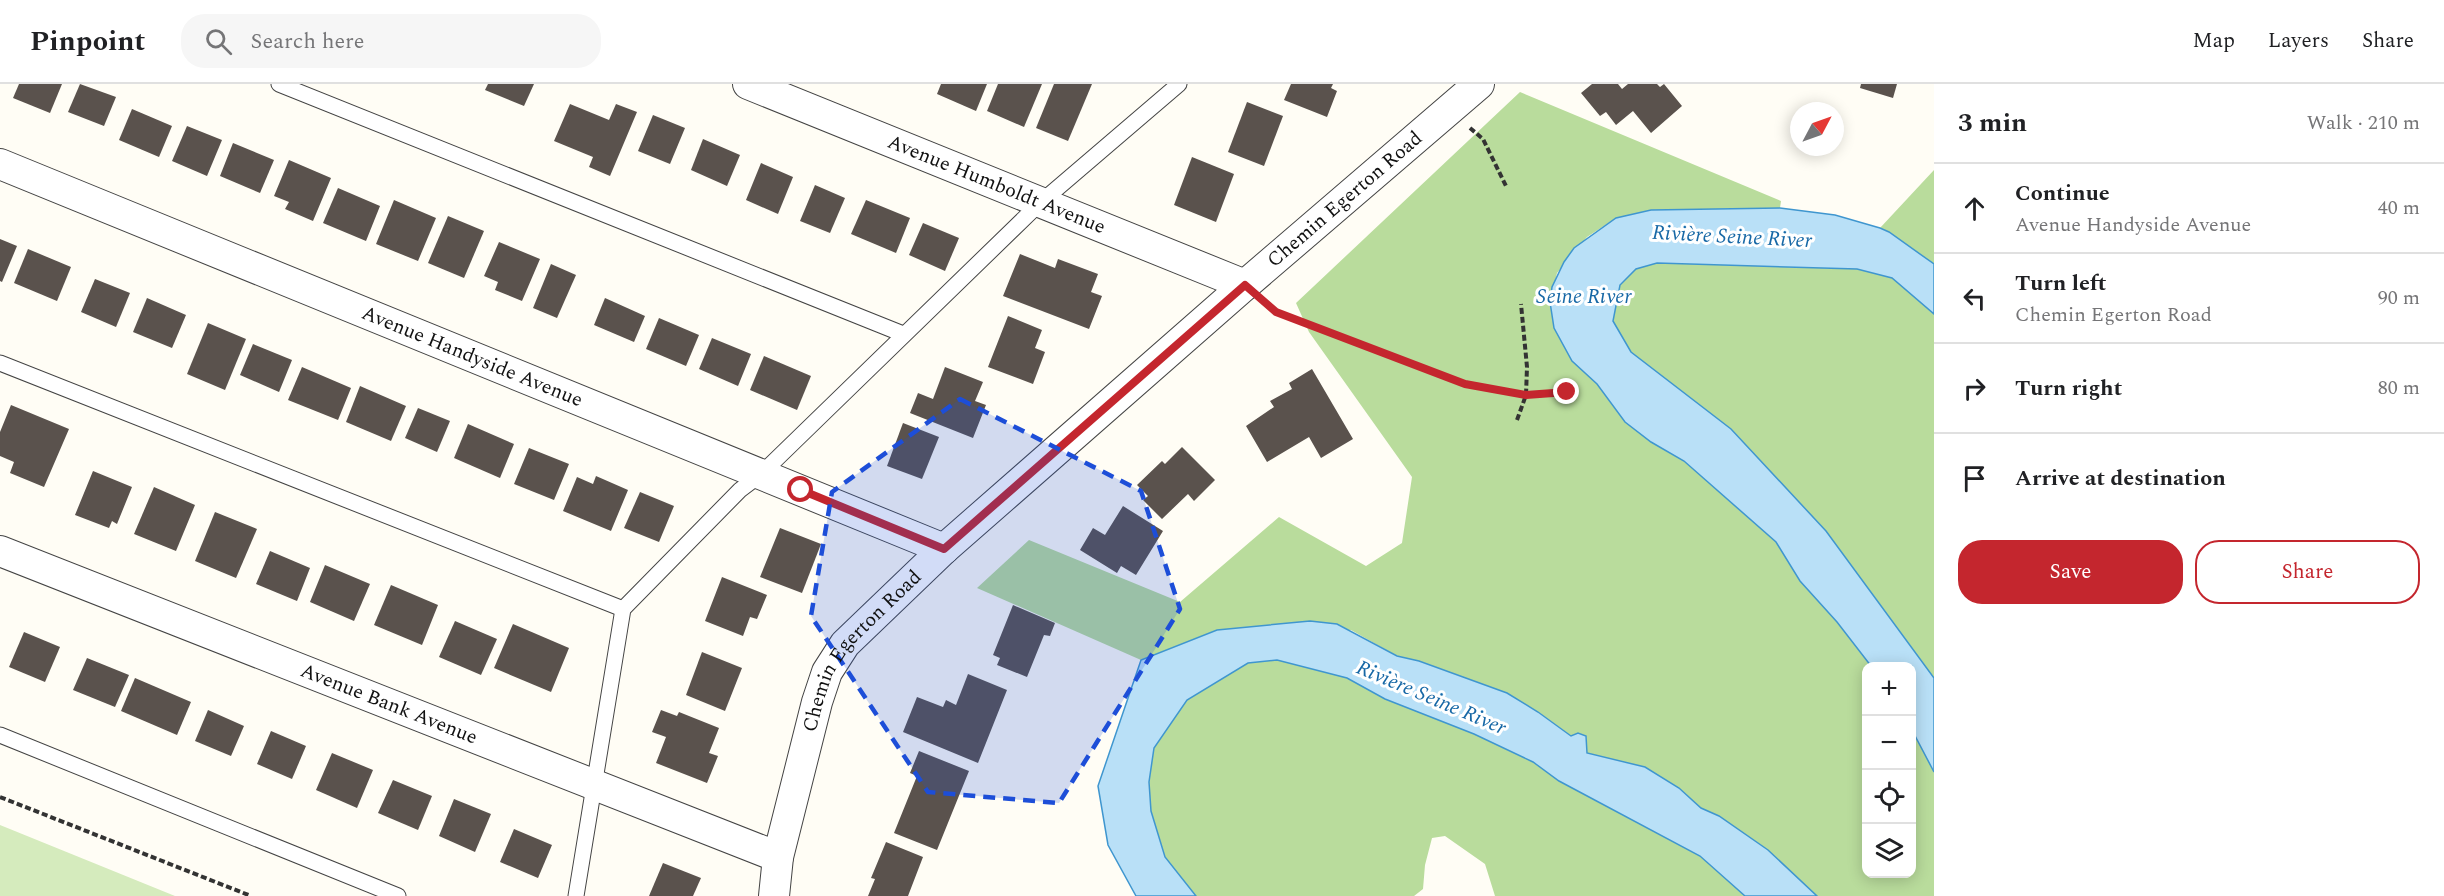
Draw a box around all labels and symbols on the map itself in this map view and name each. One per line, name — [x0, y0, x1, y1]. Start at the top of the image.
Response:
north arrow — [1790, 102, 1844, 156]
street label: Chemin Egerton Road — [1260, 124, 1429, 275]
street label: Avenue Humboldt Avenue — [883, 127, 1110, 242]
water label: Rivière Seine River — [1651, 217, 1814, 257]
water label: Seine River — [1536, 281, 1632, 313]
street label: Avenue Handyside Avenue — [357, 298, 587, 415]
route end — [1553, 378, 1579, 404]
route start — [787, 476, 813, 502]
street label: Chemin Egerton Road — [795, 563, 929, 735]
water label: Rivière Seine River — [1351, 652, 1512, 744]
street label: Avenue Bank Avenue — [296, 656, 482, 752]

